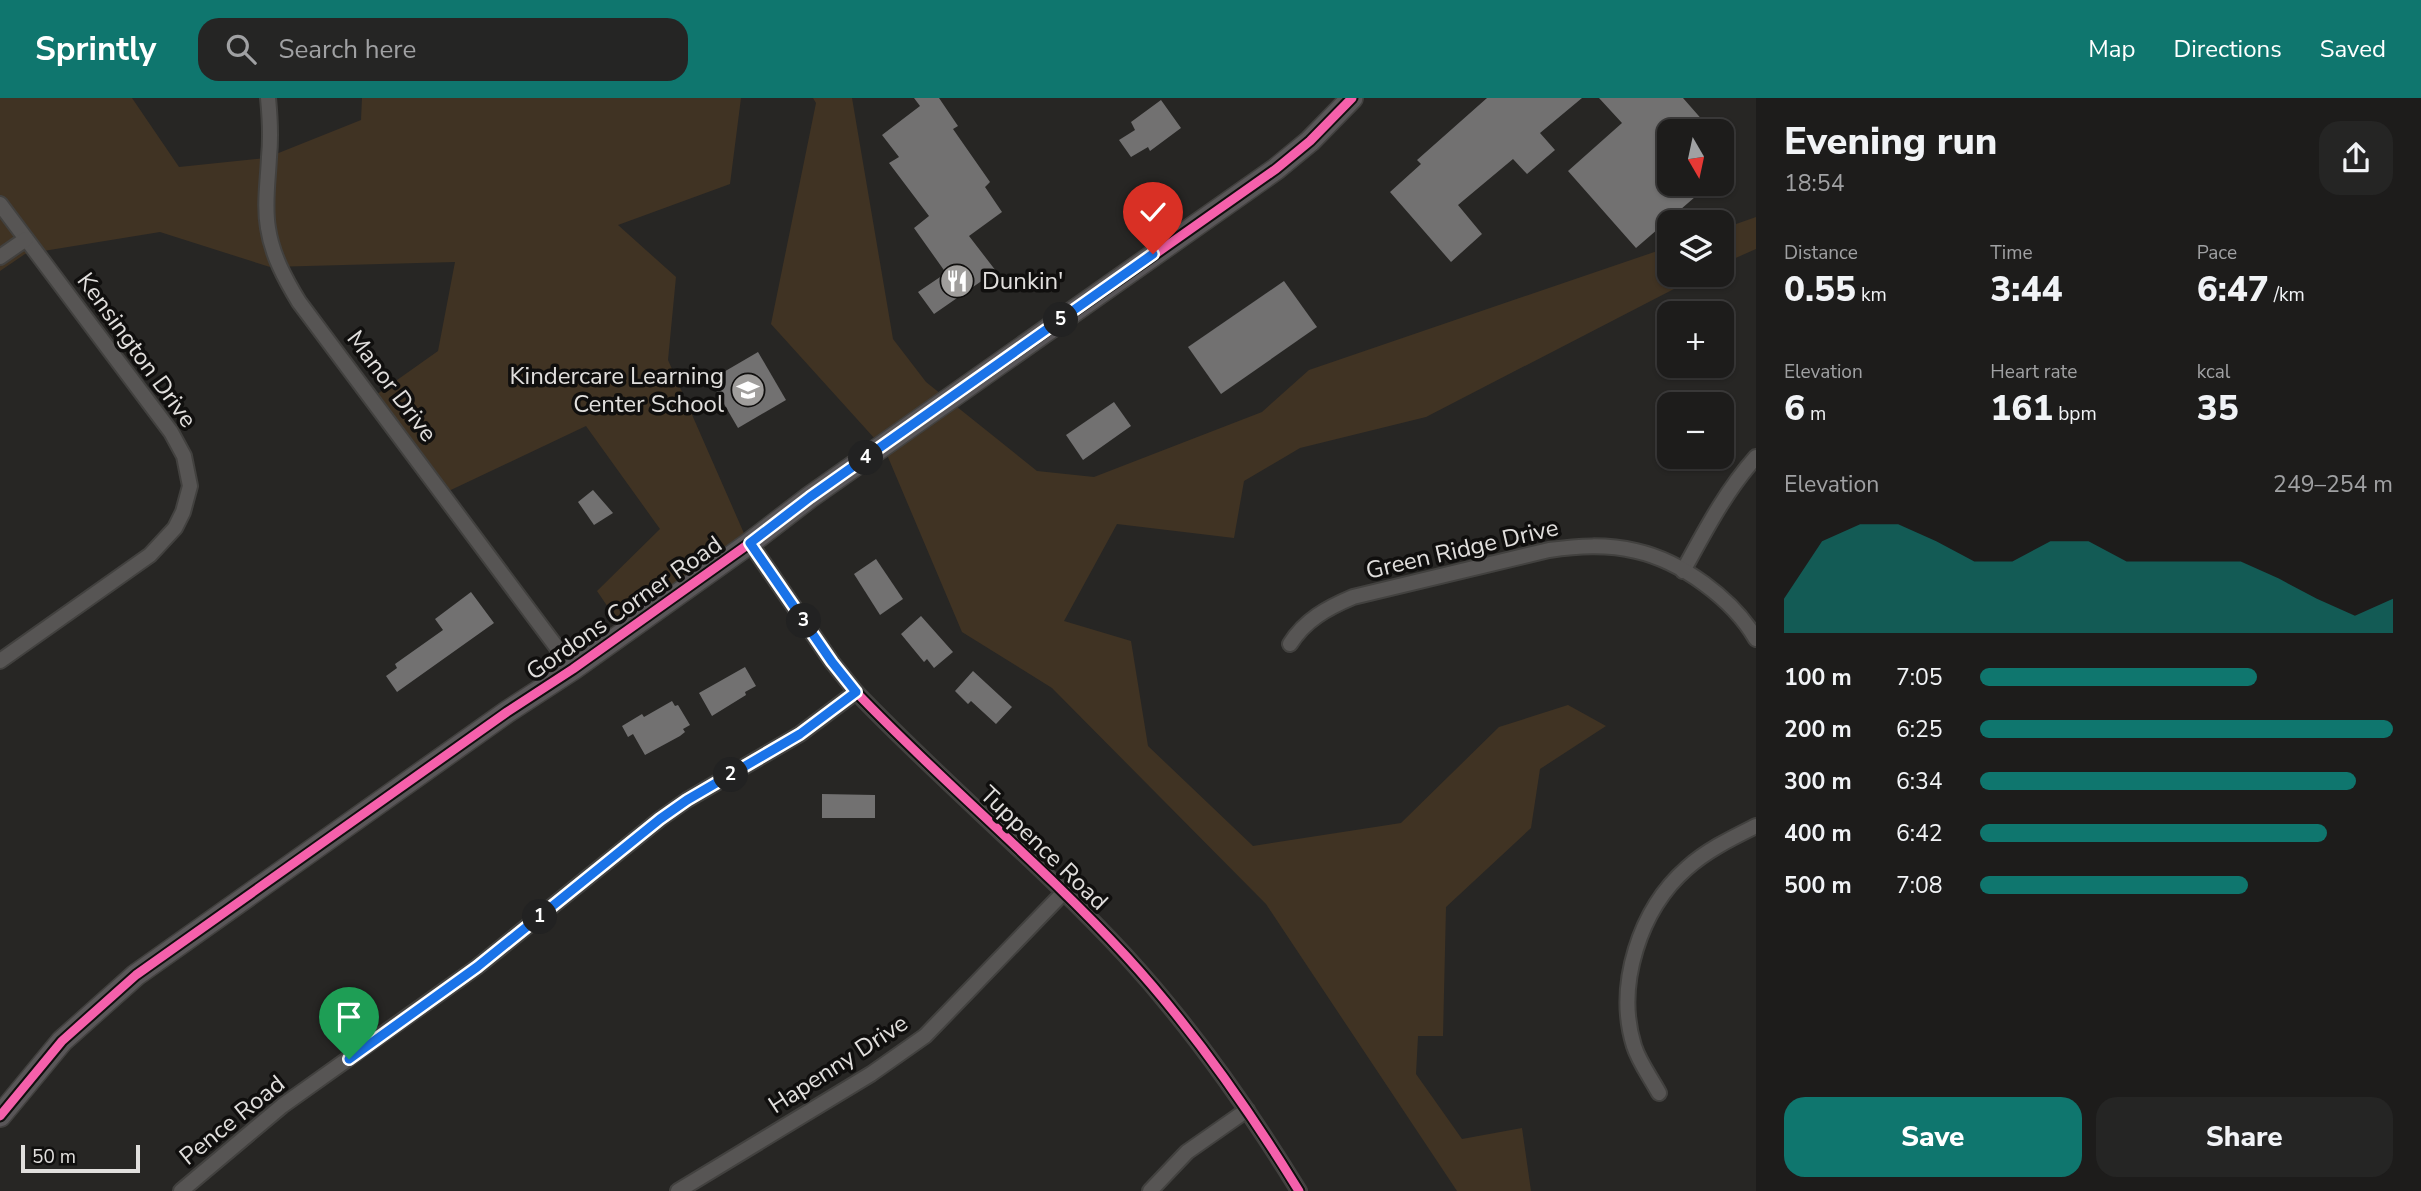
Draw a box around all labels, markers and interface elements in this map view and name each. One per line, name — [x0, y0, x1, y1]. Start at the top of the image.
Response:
search box — [198, 18, 688, 81]
text: Sprintly — [35, 27, 156, 72]
icon: search — [222, 30, 260, 68]
text: Search here — [278, 32, 416, 67]
text: Map — [2088, 33, 2135, 65]
text: Directions — [2173, 33, 2282, 65]
text: Saved — [2320, 33, 2386, 65]
text: Evening run — [1784, 116, 1997, 167]
north arrow — [1657, 119, 1734, 196]
map controls — [1657, 119, 1734, 469]
button: share — [2319, 121, 2393, 195]
text: 18:54 — [1784, 168, 1844, 199]
pin — [1123, 182, 1183, 254]
icon: check — [1134, 193, 1172, 231]
button: layers — [1657, 210, 1734, 287]
text: Distance — [1784, 240, 1858, 266]
text: Time — [1990, 240, 2033, 266]
text: Pace — [2197, 240, 2237, 266]
restaurant icon: Dunkin' — [938, 262, 976, 300]
place label: Dunkin' — [982, 265, 1063, 297]
street label: Kensington Drive — [70, 266, 204, 434]
text: 0.55 — [1784, 266, 1856, 313]
text: 3:44 — [1990, 266, 2062, 313]
text: 6:47 — [2197, 266, 2269, 313]
text: km — [1856, 282, 1887, 308]
text: /km — [2269, 282, 2305, 308]
button: + — [1657, 301, 1734, 378]
pin: 5 — [1044, 302, 1078, 338]
text: 5 — [1055, 306, 1066, 332]
street label: Manor Drive — [340, 324, 444, 448]
text: Elevation — [1784, 359, 1863, 385]
text: Heart rate — [1990, 359, 2077, 385]
text: kcal — [2197, 359, 2230, 385]
place label: Kindercare Learning Center School — [510, 360, 724, 420]
school or university icon: Kindercare Learning Center School — [729, 371, 767, 409]
text: 6 — [1784, 385, 1805, 432]
text: 161 — [1990, 385, 2053, 432]
text: 35 — [2197, 385, 2239, 432]
button: − — [1657, 392, 1734, 469]
text: m — [1805, 401, 1826, 427]
text: bpm — [2053, 401, 2097, 427]
pin: 4 — [848, 440, 884, 476]
text: 4 — [860, 444, 871, 470]
text: Elevation — [1784, 469, 1879, 500]
text: 249–254 m — [2273, 469, 2393, 500]
street label: Green Ridge Drive — [1363, 511, 1561, 587]
street label: Gordons Corner Road — [520, 528, 728, 688]
pin: 3 — [786, 603, 822, 638]
text: 3 — [798, 607, 809, 633]
text: 100 m — [1784, 662, 1852, 693]
text: 7:05 — [1896, 662, 1943, 693]
text: 200 m — [1784, 714, 1852, 745]
text: 6:25 — [1896, 714, 1943, 745]
pin: 2 — [714, 758, 748, 792]
text: 2 — [725, 761, 736, 787]
text: 300 m — [1784, 766, 1852, 797]
text: 6:34 — [1896, 766, 1943, 797]
street label: Tuppence Road — [973, 779, 1115, 917]
text: 400 m — [1784, 818, 1852, 849]
text: 6:42 — [1896, 818, 1943, 849]
text: 500 m — [1784, 870, 1852, 901]
text: 7:08 — [1896, 870, 1943, 901]
pin: 1 — [522, 900, 558, 934]
text: 1 — [534, 903, 545, 929]
pin — [319, 987, 379, 1059]
icon: arrive — [330, 998, 368, 1036]
street label: Hapenny Drive — [762, 1007, 914, 1121]
street label: Pence Road — [173, 1068, 291, 1172]
button: Save — [1784, 1097, 2082, 1177]
button: Share — [2096, 1097, 2393, 1177]
scale bar — [21, 1142, 140, 1174]
text: 50 m — [32, 1144, 76, 1170]

